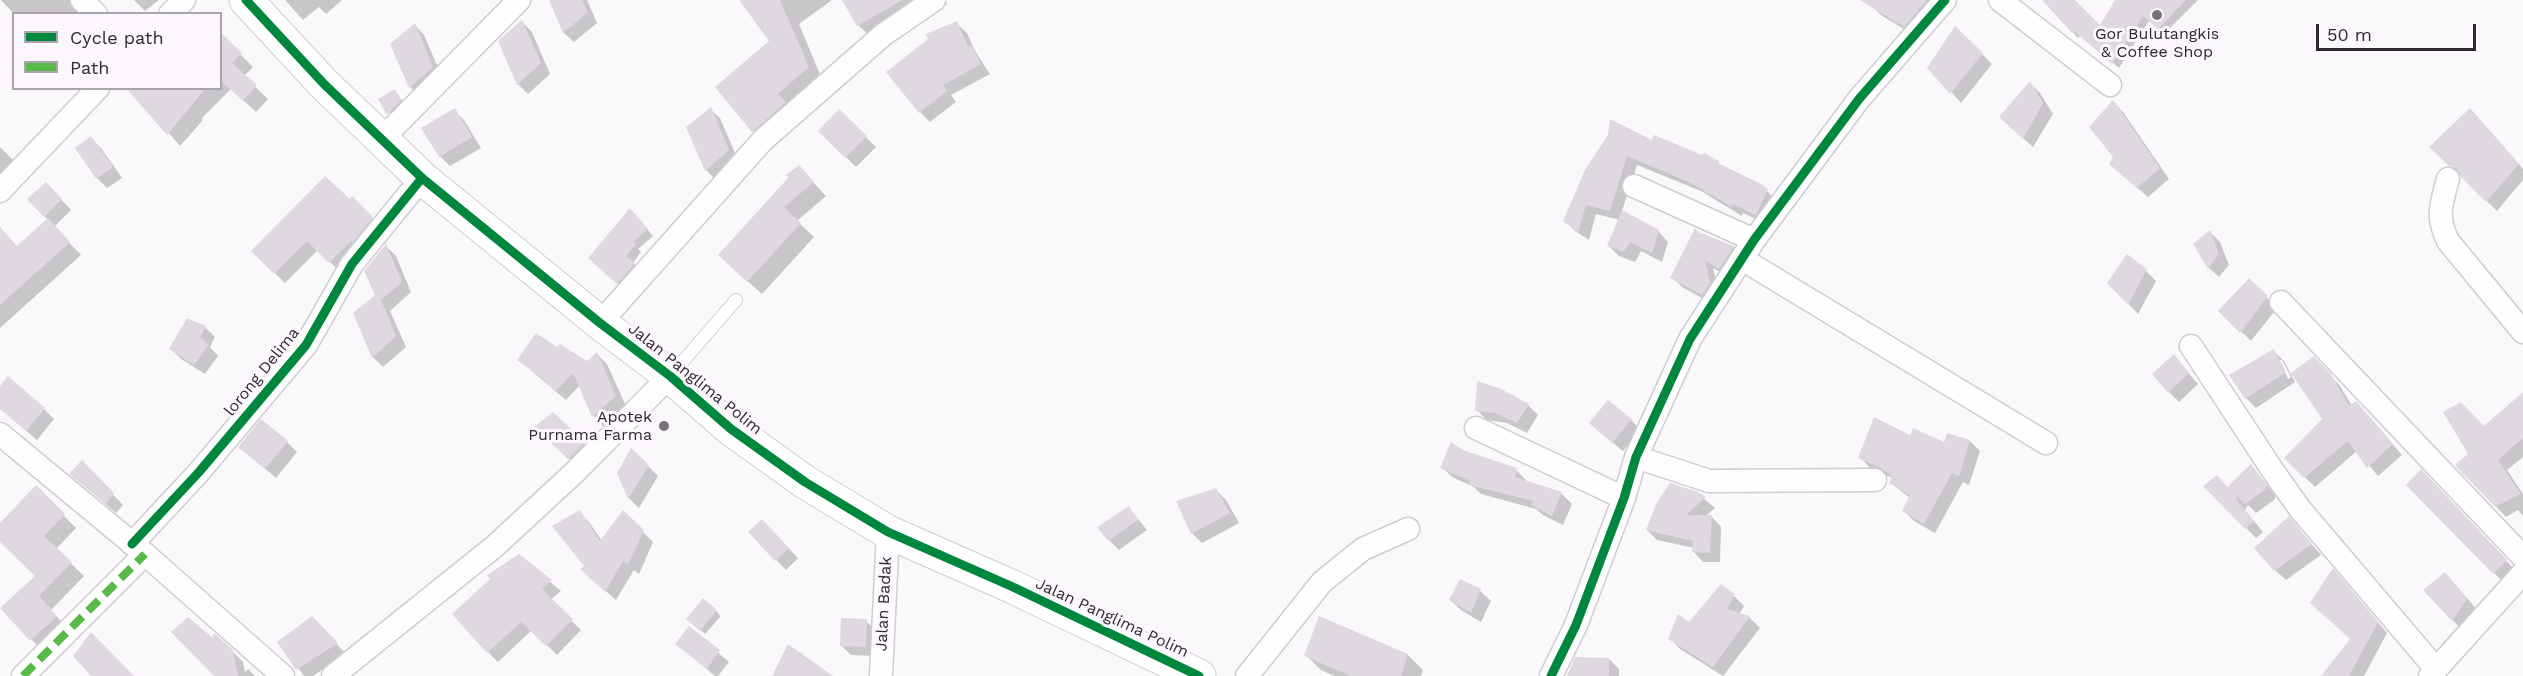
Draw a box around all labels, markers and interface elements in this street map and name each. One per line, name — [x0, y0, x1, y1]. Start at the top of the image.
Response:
marker: Gor Bulutangkis & Coffee Shop — [2150, 8, 2164, 22]
legend — [12, 12, 222, 90]
scale bar — [2319, 12, 2480, 50]
place label: Gor Bulutangkis & Coffee Shop — [2095, 24, 2219, 62]
text: 50 m — [2327, 24, 2372, 45]
text: Cycle path — [70, 27, 164, 48]
text: Path — [70, 57, 110, 78]
street label: Jalan Panglima Polim — [624, 319, 766, 439]
street label: lorong Delima — [220, 324, 304, 420]
place label: Apotek Purnama Farma — [528, 407, 652, 445]
marker: Apotek Purnama Farma — [657, 419, 671, 433]
street label: Jalan Badak — [872, 556, 896, 652]
street label: Jalan Panglima Polim — [1032, 574, 1192, 662]

